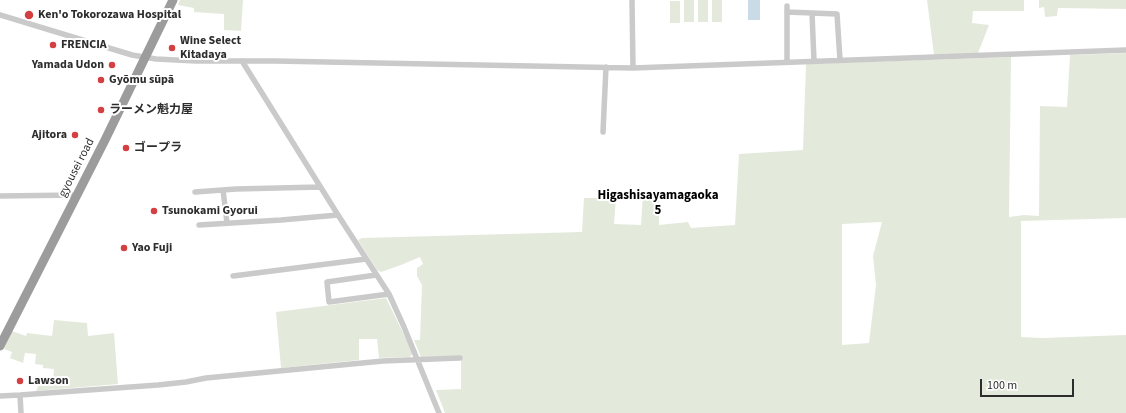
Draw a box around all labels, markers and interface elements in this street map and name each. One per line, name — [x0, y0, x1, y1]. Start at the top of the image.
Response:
place label: Ken'o Tokorozawa Hospital — [38, 8, 181, 22]
marker: Ken'o Tokorozawa Hospital — [23, 9, 35, 21]
place label: Wine Select Kitadaya — [180, 34, 241, 62]
place label: FRENCIA — [61, 38, 107, 52]
marker: FRENCIA — [48, 40, 58, 50]
marker: Wine Select Kitadaya — [167, 43, 177, 53]
place label: Yamada Udon — [32, 58, 104, 72]
marker: Yamada Udon — [107, 60, 117, 70]
place label: Gyōmu sūpā — [109, 73, 174, 87]
marker: Gyōmu sūpā — [96, 75, 106, 85]
place label: ラーメン魁力屋 — [109, 103, 193, 117]
marker: ラーメン魁力屋 — [96, 105, 106, 115]
place label: Ajitora — [32, 128, 67, 142]
marker: Ajitora — [70, 130, 80, 140]
street label: gyousei road — [56, 136, 98, 200]
place label: ゴープラ — [134, 141, 182, 155]
marker: ゴープラ — [121, 143, 131, 153]
district label: Higashisayamagaoka 5 — [597, 188, 719, 219]
place label: Tsunokami Gyorui — [162, 204, 258, 218]
marker: Tsunokami Gyorui — [149, 206, 159, 216]
place label: Yao Fuji — [132, 241, 172, 255]
marker: Yao Fuji — [119, 243, 129, 253]
scale bar — [982, 371, 1076, 397]
place label: Lawson — [28, 374, 69, 388]
marker: Lawson — [15, 376, 25, 386]
text: 100 m — [987, 377, 1017, 394]

